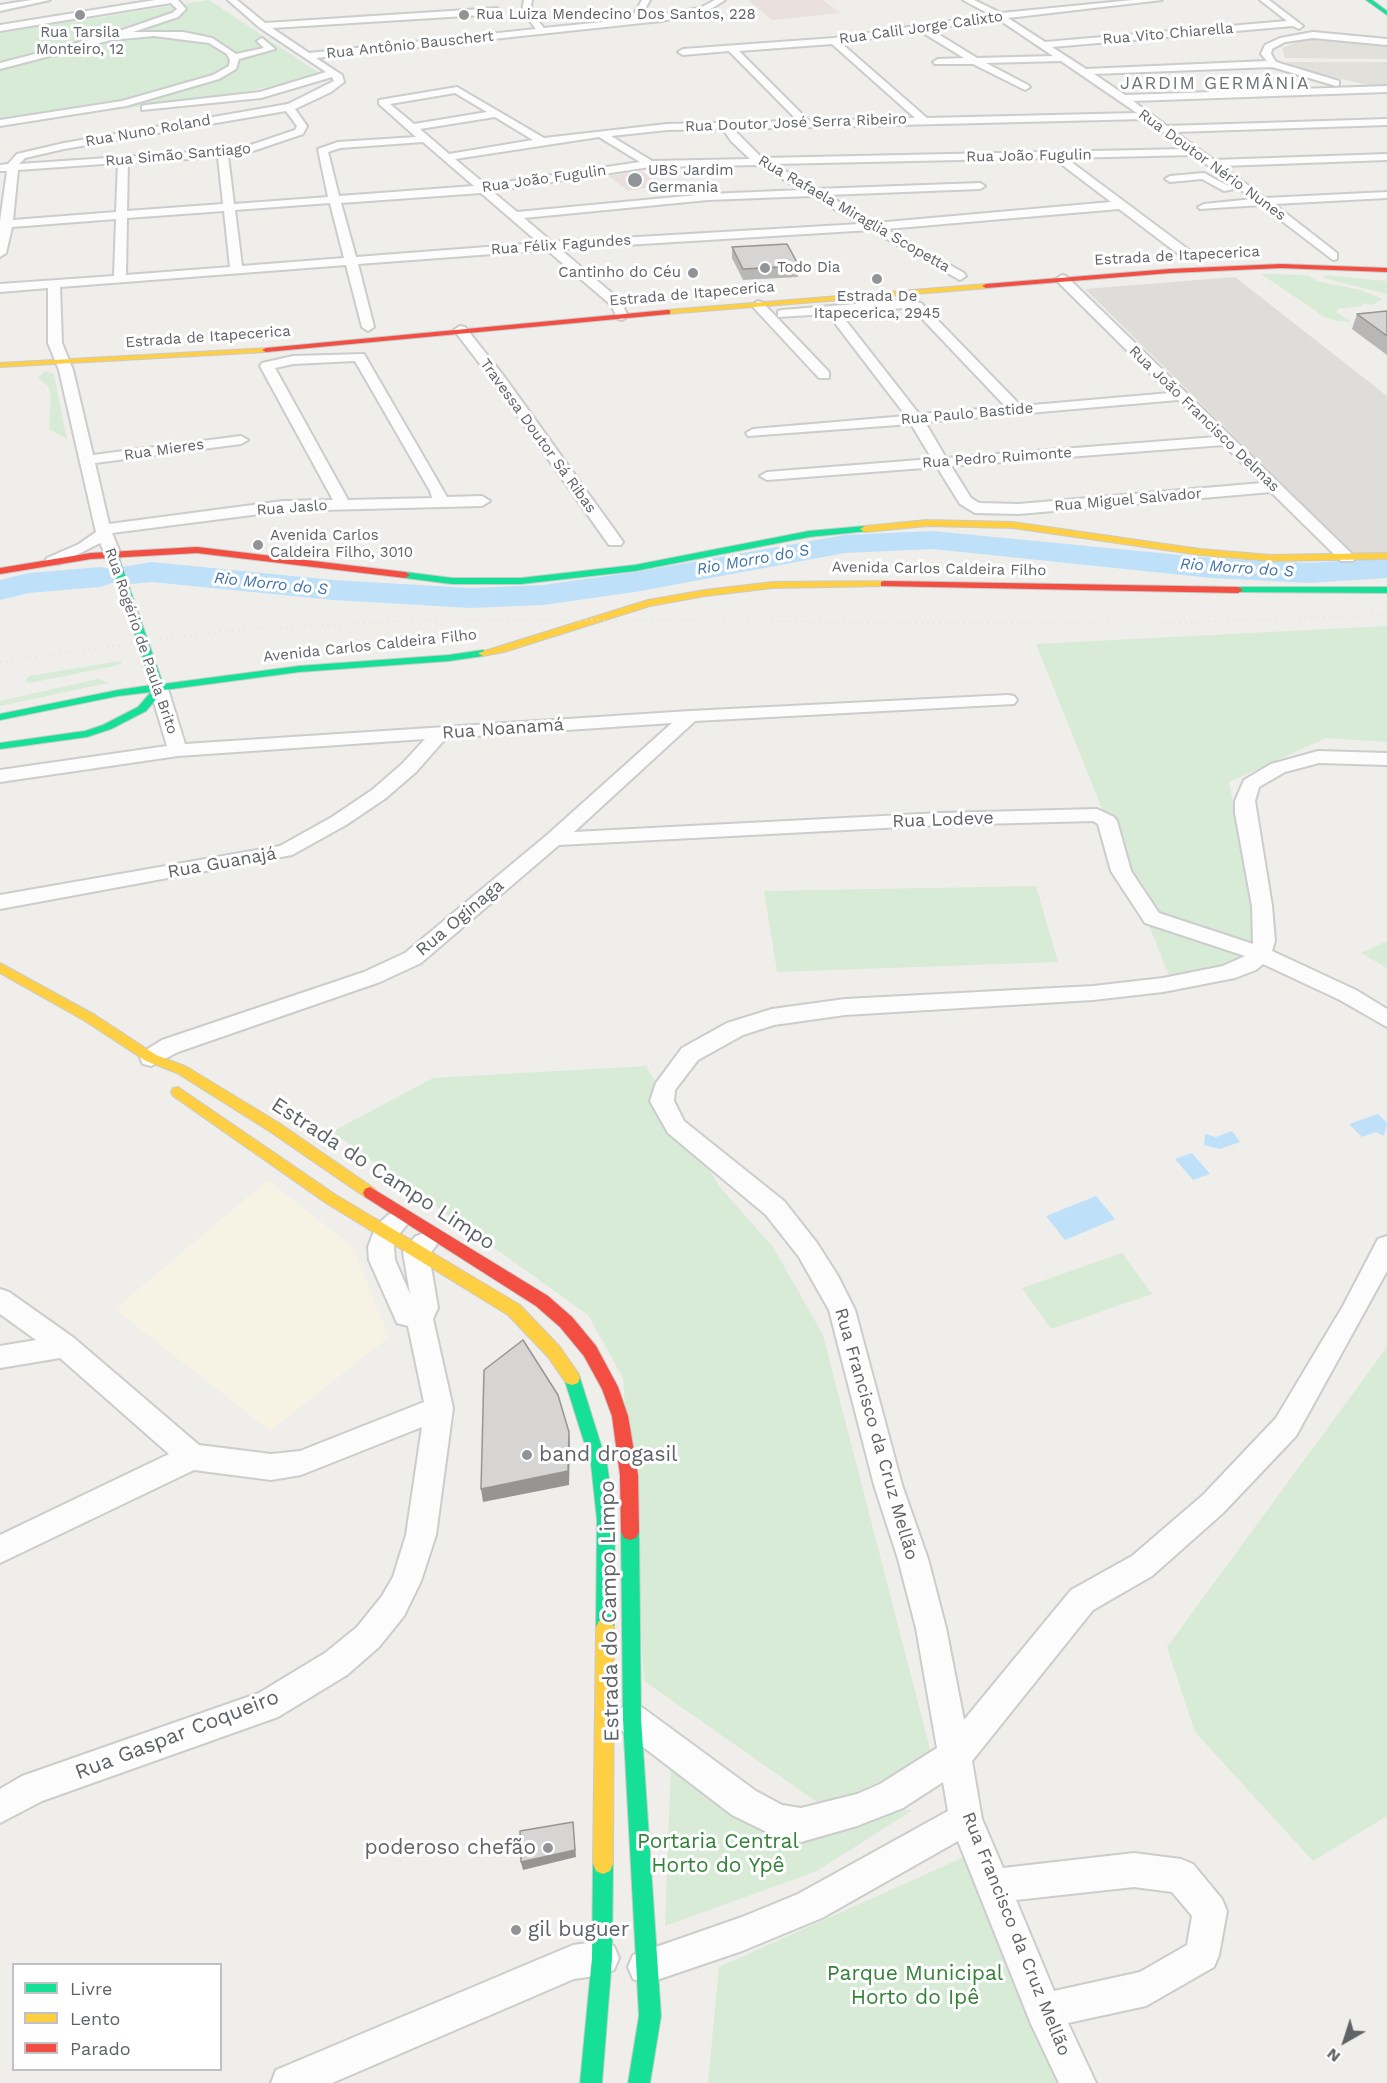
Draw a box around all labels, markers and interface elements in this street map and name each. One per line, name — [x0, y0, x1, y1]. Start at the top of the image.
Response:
place label: Rua Luiza Mendecino Dos Santos, 228 — [476, 6, 756, 24]
marker: Rua Tarsila Monteiro, 12 — [73, 8, 87, 22]
marker: Rua Luiza Mendecino Dos Santos, 228 — [457, 8, 471, 22]
street label: Rua Calil Jorge Calixto — [838, 8, 1004, 48]
street label: Rua Vito Chiarella — [1102, 19, 1234, 49]
place label: Rua Tarsila Monteiro, 12 — [36, 24, 124, 59]
street label: Rua Antônio Bauschert — [325, 27, 495, 63]
district label: JARDIM GERMÂNIA — [1120, 73, 1310, 95]
street label: Rua Doutor Nério Nunes — [1135, 105, 1289, 225]
street label: Rua Doutor José Serra Ribeiro — [685, 110, 907, 136]
street label: Rua Nuno Roland — [84, 111, 212, 151]
street label: Rua Simão Santiago — [105, 140, 251, 170]
street label: Rua João Fugulin — [966, 146, 1092, 166]
street label: Rua Rafaela Miraglia Scopetta — [755, 152, 953, 276]
street label: Rua João Fugulin — [481, 161, 607, 197]
place label: UBS Jardim Germania — [648, 162, 733, 197]
marker: UBS Jardim Germania — [626, 171, 644, 189]
street label: Rua Félix Fagundes — [490, 231, 632, 259]
street label: Estrada de Itapecerica — [1094, 243, 1260, 269]
place label: Todo Dia — [777, 259, 840, 277]
marker: Todo Dia — [758, 261, 772, 275]
place label: Cantinho do Céu — [558, 264, 681, 282]
marker: Cantinho do Céu — [686, 266, 700, 280]
marker: Estrada De Itapecerica, 2945 — [870, 272, 884, 286]
street label: Estrada de Itapecerica — [609, 278, 775, 310]
place label: Estrada De Itapecerica, 2945 — [814, 288, 940, 323]
street label: Estrada de Itapecerica — [125, 322, 291, 352]
street label: Rua João Francisco Delmas — [1125, 342, 1283, 496]
street label: Travessa Doutor Sá Ribas — [476, 355, 600, 517]
street label: Rua Paulo Bastide — [900, 399, 1034, 429]
street label: Rua Mieres — [123, 435, 205, 465]
street label: Rua Pedro Ruimonte — [921, 444, 1073, 472]
street label: Rua Miguel Salvador — [1054, 485, 1202, 515]
street label: Rua Jaslo — [256, 497, 328, 519]
place label: Avenida Carlos Caldeira Filho, 3010 — [270, 527, 413, 562]
marker: Avenida Carlos Caldeira Filho, 3010 — [251, 538, 265, 552]
water label: Rio Morro do S — [695, 541, 811, 579]
street label: Rua Rogério de Paula Brito — [101, 546, 181, 736]
water label: Rio Morro do S — [1180, 554, 1294, 582]
street label: Avenida Carlos Caldeira Filho — [832, 558, 1046, 580]
water label: Rio Morro do S — [213, 568, 329, 600]
street label: Avenida Carlos Caldeira Filho — [262, 626, 478, 666]
street label: Rua Noanamá — [441, 714, 565, 744]
street label: Rua Lodeve — [892, 807, 994, 833]
street label: Rua Guanajá — [166, 843, 278, 883]
street label: Rua Oginaga — [412, 875, 508, 961]
street label: Estrada do Campo Limpo — [266, 1092, 500, 1256]
street label: Rua Francisco da Cruz Mellão — [830, 1306, 922, 1562]
place label: band drogasil — [539, 1442, 678, 1468]
marker: band drogasil — [520, 1448, 534, 1462]
street label: Estrada do Campo Limpo — [595, 1480, 625, 1742]
street label: Rua Gaspar Coqueiro — [71, 1684, 283, 1786]
street label: Rua Francisco da Cruz Mellão — [957, 1809, 1075, 2059]
park label: Portaria Central Horto do Ypê — [637, 1829, 799, 1879]
place label: poderoso chefão — [364, 1835, 536, 1861]
marker: poderoso chefão — [541, 1841, 555, 1855]
place label: gil buguer — [528, 1917, 629, 1943]
marker: gil buguer — [509, 1923, 523, 1937]
park label: Parque Municipal Horto do Ipê — [827, 1961, 1003, 2011]
legend — [12, 1963, 222, 2071]
text: Livre — [70, 1978, 112, 1999]
text: Lento — [70, 2008, 120, 2029]
north arrow — [1315, 2011, 1375, 2071]
text: Parado — [70, 2038, 131, 2059]
text: N — [1323, 2044, 1344, 2066]

